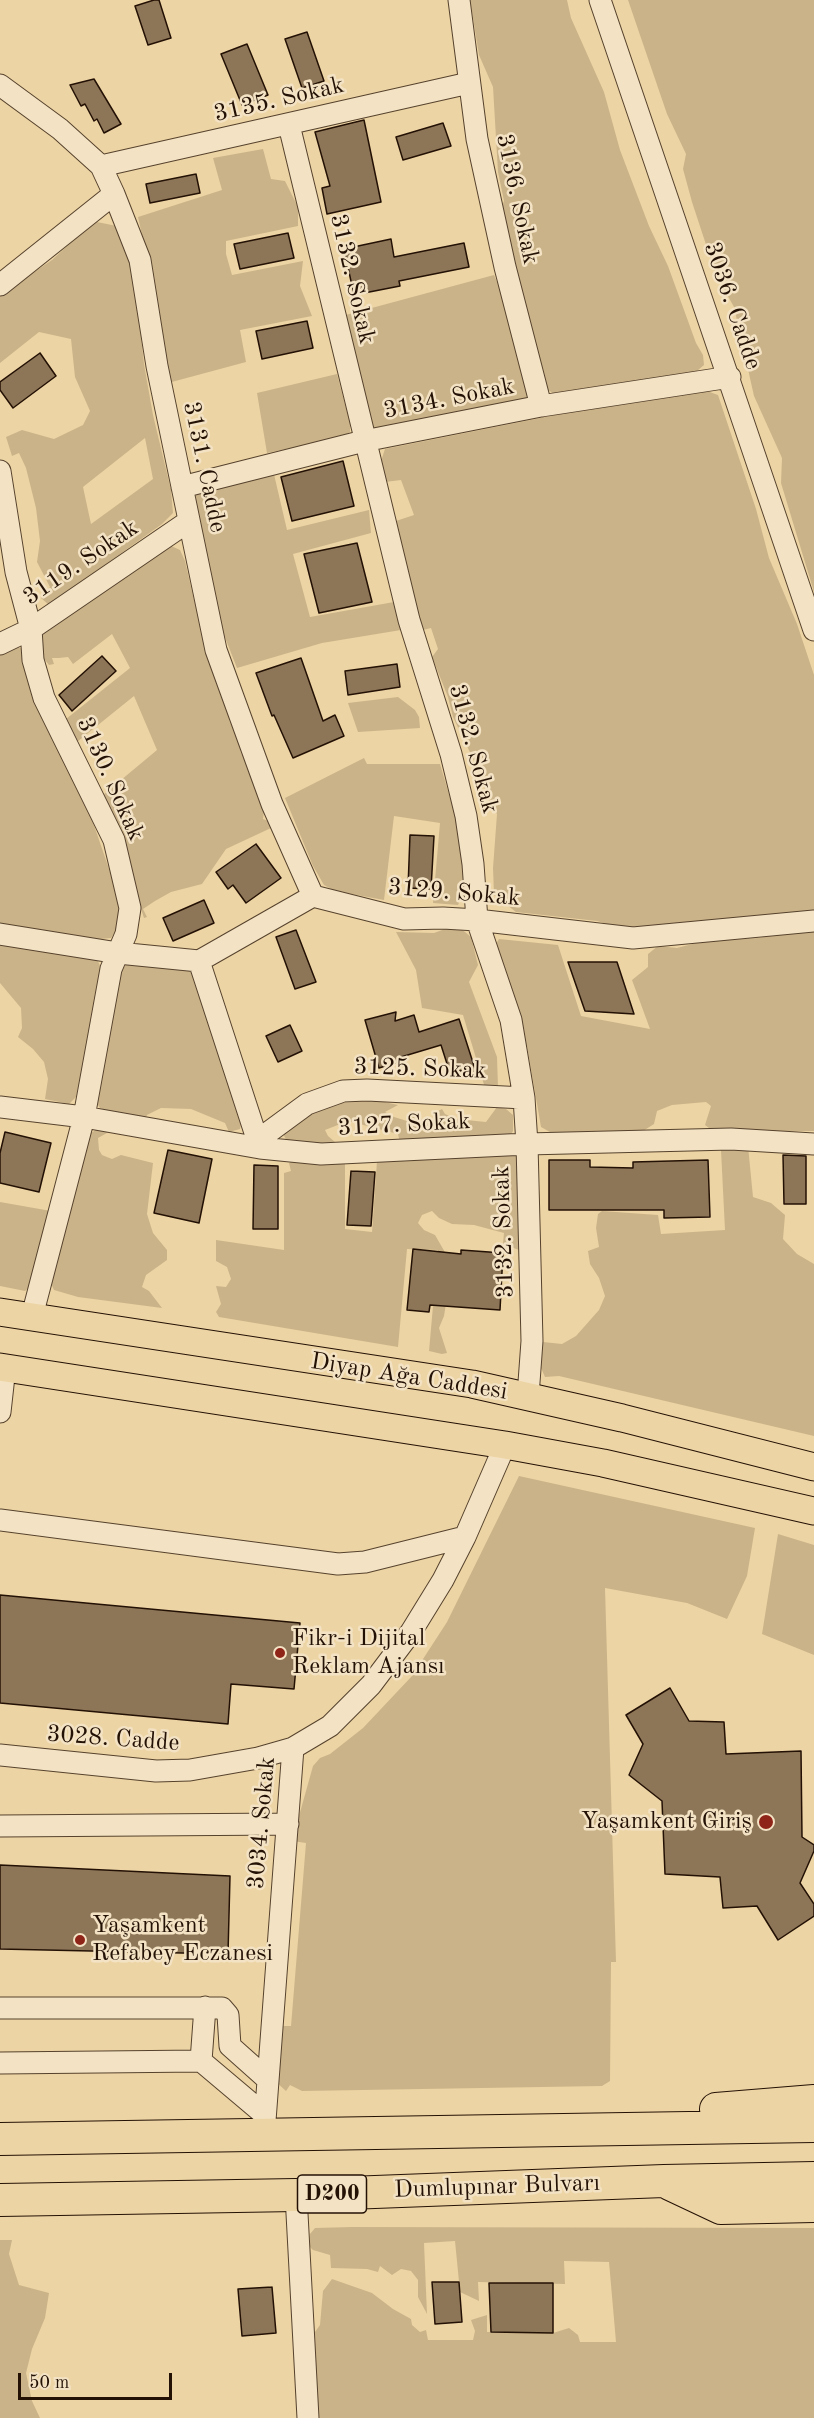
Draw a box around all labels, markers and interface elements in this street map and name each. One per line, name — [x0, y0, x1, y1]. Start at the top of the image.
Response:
street label: 3135. Sokak — [211, 71, 347, 129]
street label: 3136. Sokak — [489, 131, 545, 267]
street label: 3132. Sokak — [323, 211, 381, 347]
street label: 3036. Cadde — [697, 238, 767, 374]
street label: 3134. Sokak — [381, 372, 517, 426]
street label: 3131. Cadde — [176, 399, 232, 535]
street label: 3119. Sokak — [18, 514, 144, 612]
street label: 3132. Sokak — [442, 681, 504, 817]
street label: 3130. Sokak — [70, 713, 150, 845]
street label: 3129. Sokak — [387, 873, 521, 913]
street label: 3125. Sokak — [353, 1052, 487, 1086]
street label: 3127. Sokak — [337, 1107, 471, 1143]
street label: 3132. Sokak — [487, 1165, 521, 1299]
street label: Diyap Ağa Caddesi — [308, 1347, 510, 1407]
place label: Fikr-i Dijital Reklam Ajansı — [292, 1625, 445, 1681]
marker: Fikr-i Dijital Reklam Ajansı — [273, 1646, 287, 1660]
street label: 3028. Cadde — [46, 1720, 180, 1758]
street label: 3034. Sokak — [242, 1756, 282, 1890]
place label: Yaşamkent Giriş — [581, 1808, 752, 1836]
marker: Yaşamkent Giriş — [757, 1813, 775, 1831]
place label: Yaşamkent Refabey Eczanesi — [92, 1912, 273, 1968]
marker: Yaşamkent Refabey Eczanesi — [73, 1933, 87, 1947]
street label: Dumlupınar Bulvarı — [393, 2169, 601, 2205]
road number: D200 — [298, 2175, 366, 2213]
scale bar — [21, 2361, 176, 2399]
text: 50 m — [29, 2374, 69, 2392]

